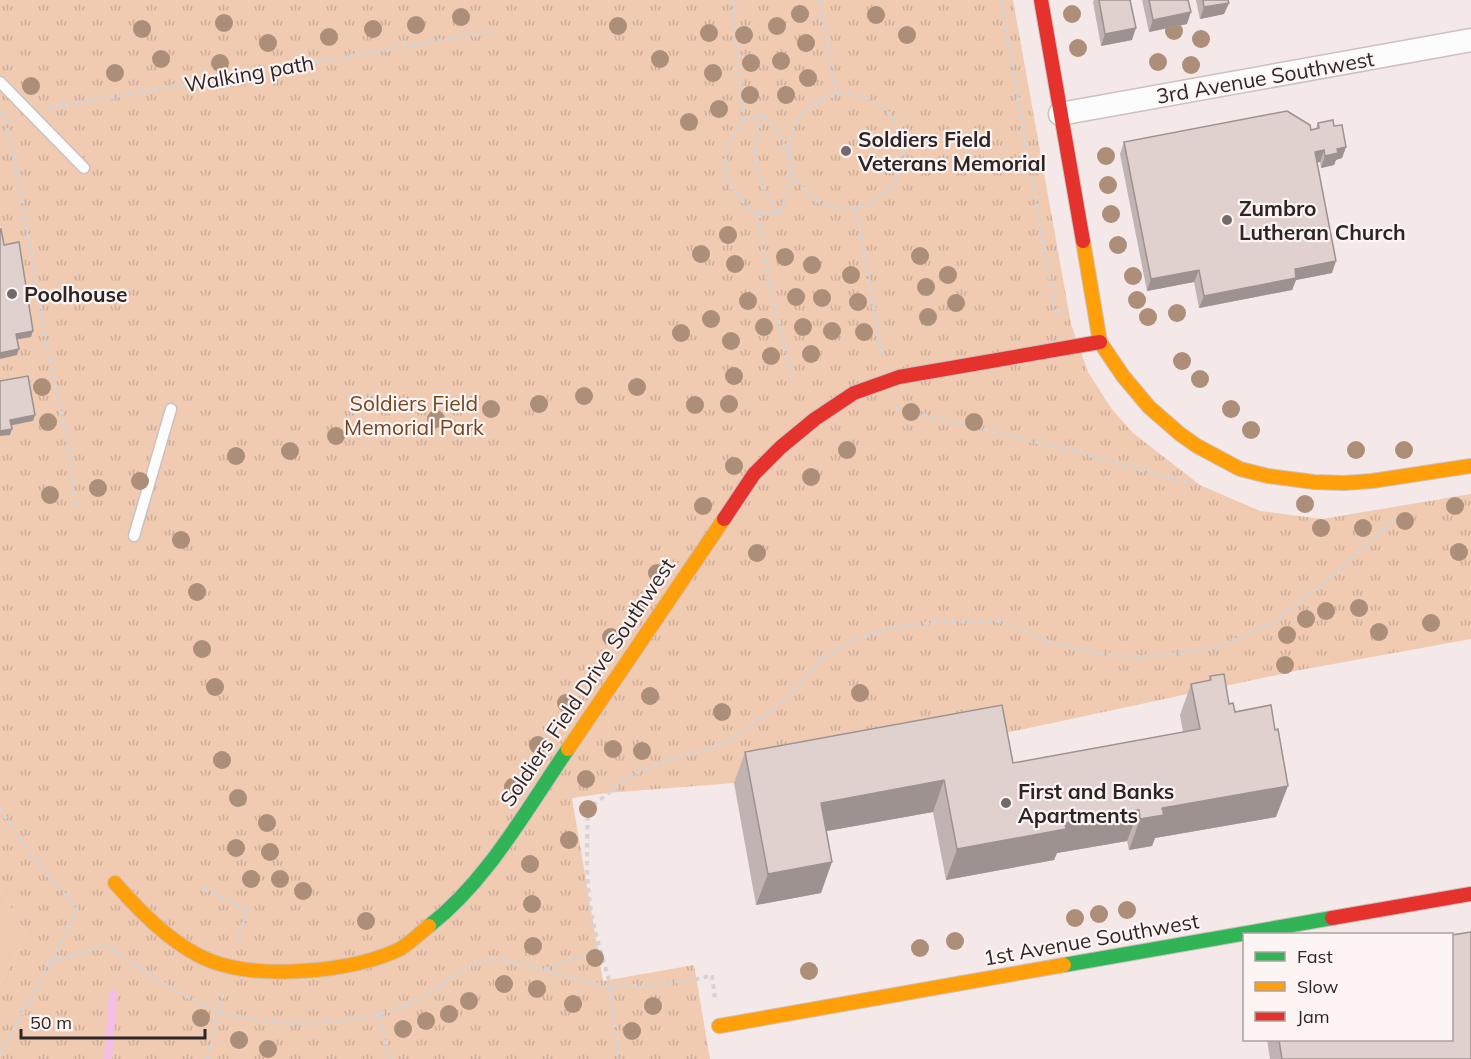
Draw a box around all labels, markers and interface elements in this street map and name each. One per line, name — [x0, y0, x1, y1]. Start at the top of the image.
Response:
street label: 3rd Avenue Southwest — [1154, 45, 1376, 109]
street label: Walking path — [182, 49, 316, 97]
place label: Soldiers Field Veterans Memorial — [857, 126, 1046, 176]
marker: Soldiers Field Veterans Memorial — [839, 144, 853, 158]
place label: Zumbro Lutheran Church — [1239, 195, 1406, 245]
marker: Zumbro Lutheran Church — [1220, 213, 1234, 227]
place label: Poolhouse — [24, 281, 127, 307]
marker: Poolhouse — [5, 287, 19, 301]
park label: Soldiers Field Memorial Park — [344, 390, 484, 440]
street label: Soldiers Field Drive Southwest — [494, 553, 680, 811]
place label: First and Banks Apartments — [1018, 778, 1174, 828]
marker: First and Banks Apartments — [999, 796, 1013, 810]
street label: 1st Avenue Southwest — [981, 907, 1201, 971]
legend — [1243, 933, 1453, 1041]
text: Fast — [1297, 945, 1333, 968]
text: Slow — [1297, 975, 1339, 998]
scale bar — [21, 1002, 206, 1040]
text: Jam — [1297, 1005, 1330, 1028]
text: 50 m — [30, 1011, 72, 1034]

